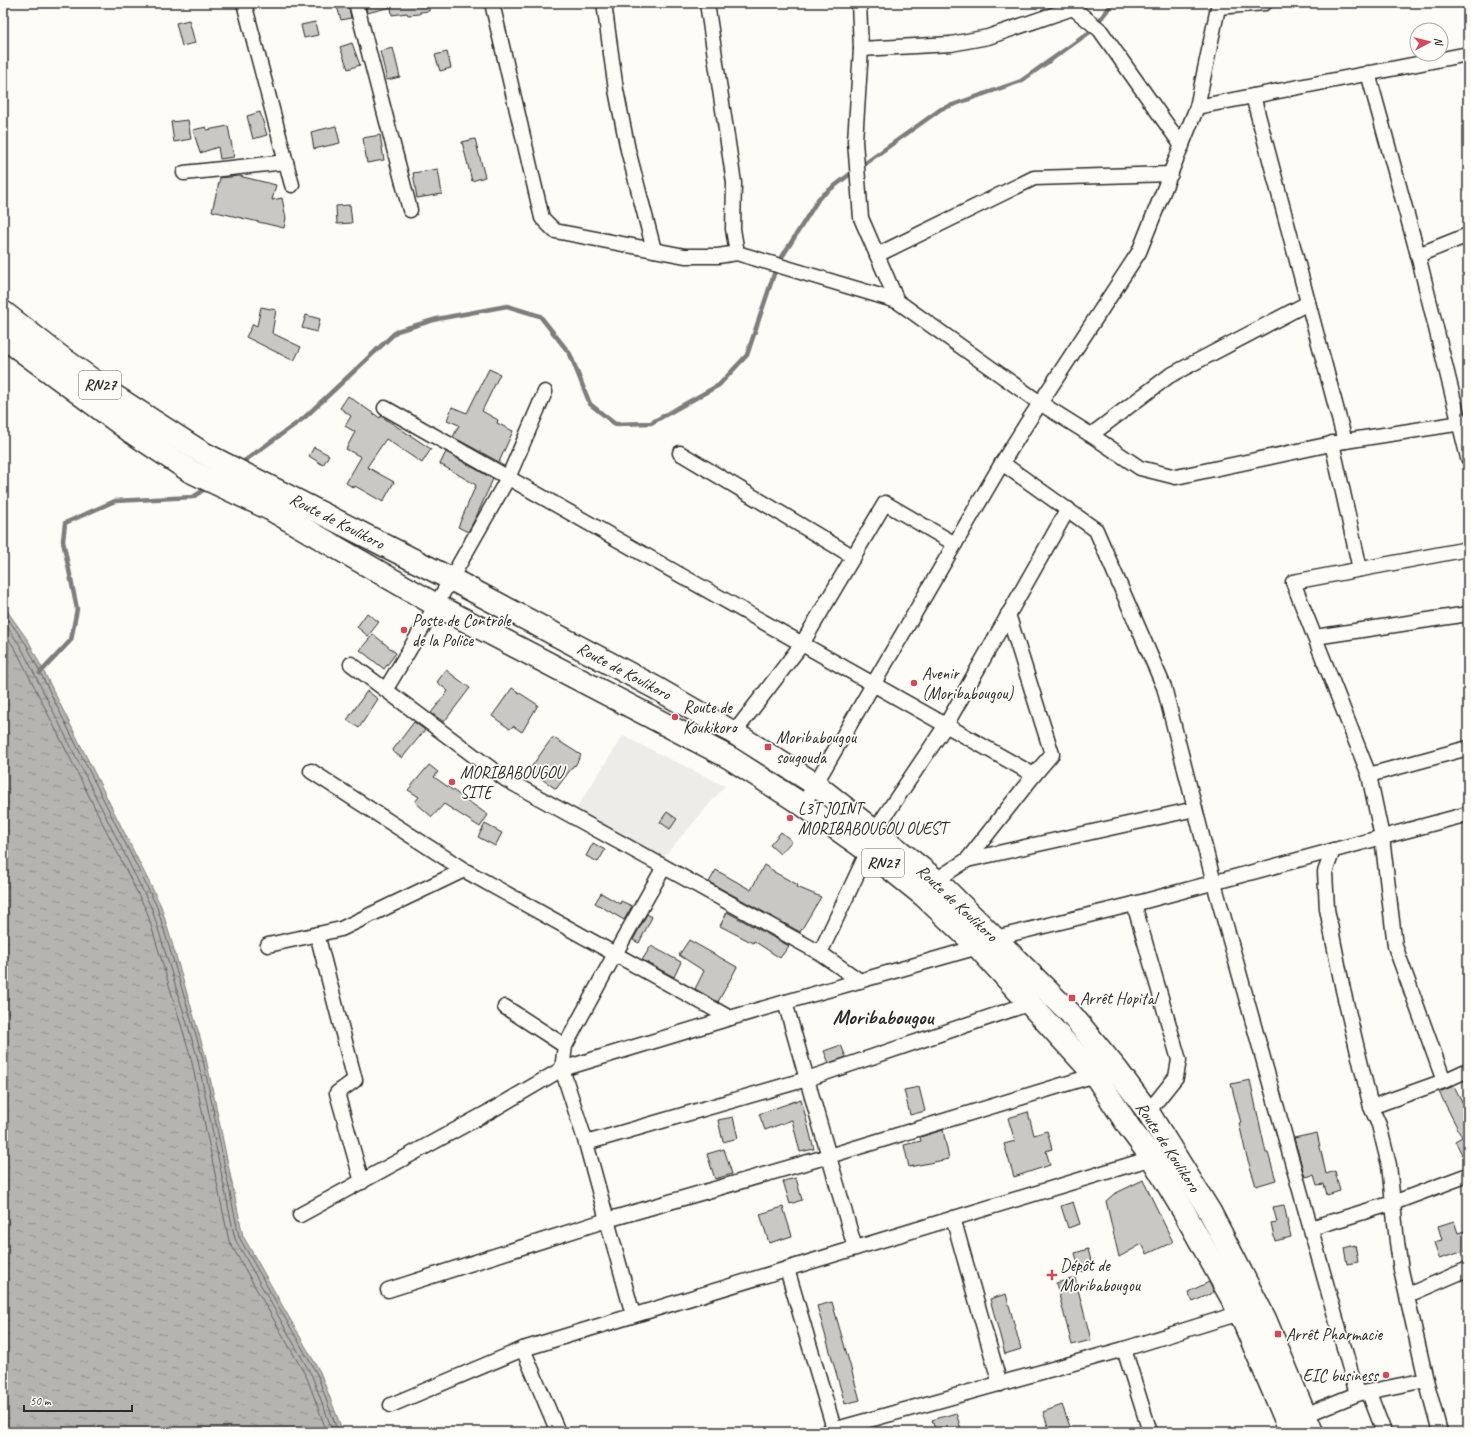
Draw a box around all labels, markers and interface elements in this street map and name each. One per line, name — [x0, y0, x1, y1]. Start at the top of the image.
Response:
north arrow — [1409, 22, 1449, 62]
text: N — [1432, 37, 1447, 47]
road number: RN27 — [79, 371, 121, 399]
street label: Route de Koulikoro — [286, 488, 389, 554]
place label: Poste de Contrôle de la Police — [412, 610, 512, 651]
marker: Poste de Contrôle de la Police — [399, 625, 409, 635]
street label: Route de Koulikoro — [573, 637, 675, 705]
place label: Avenir (Moribabougou) — [922, 663, 1015, 704]
marker: Avenir (Moribabougou) — [909, 678, 919, 688]
place label: Route de Koukikoro — [683, 697, 739, 738]
marker: Route de Koukikoro — [670, 712, 680, 722]
place label: Moribabougou sougouda — [776, 727, 858, 768]
marker: Moribabougou sougouda — [763, 742, 773, 752]
place label: MORIBABOUGOU SITE — [460, 762, 567, 803]
marker: MORIBABOUGOU SITE — [447, 777, 457, 787]
place label: L3T JOINT MORIBABOUGOU OUEST — [798, 798, 951, 839]
marker: L3T JOINT MORIBABOUGOU OUEST — [785, 813, 795, 823]
road number: RN27 — [862, 849, 904, 877]
street label: Route de Koulikoro — [912, 860, 1003, 947]
place label: Arrêt Hopital — [1080, 988, 1160, 1009]
marker: Arrêt Hopital — [1067, 993, 1077, 1003]
district label: Moribabougou — [833, 1004, 935, 1030]
street label: Route de Koulikoro — [1131, 1098, 1205, 1197]
place label: Dépôt de Moribabougou — [1060, 1255, 1142, 1296]
marker: Dépôt de Moribabougou — [1047, 1270, 1057, 1280]
place label: Arrêt Pharmacie — [1286, 1324, 1384, 1345]
marker: Arrêt Pharmacie — [1273, 1329, 1283, 1339]
place label: EIC business — [1303, 1365, 1379, 1386]
marker: EIC business — [1381, 1370, 1391, 1380]
scale bar — [24, 1387, 132, 1413]
text: 50 m — [30, 1393, 52, 1409]

